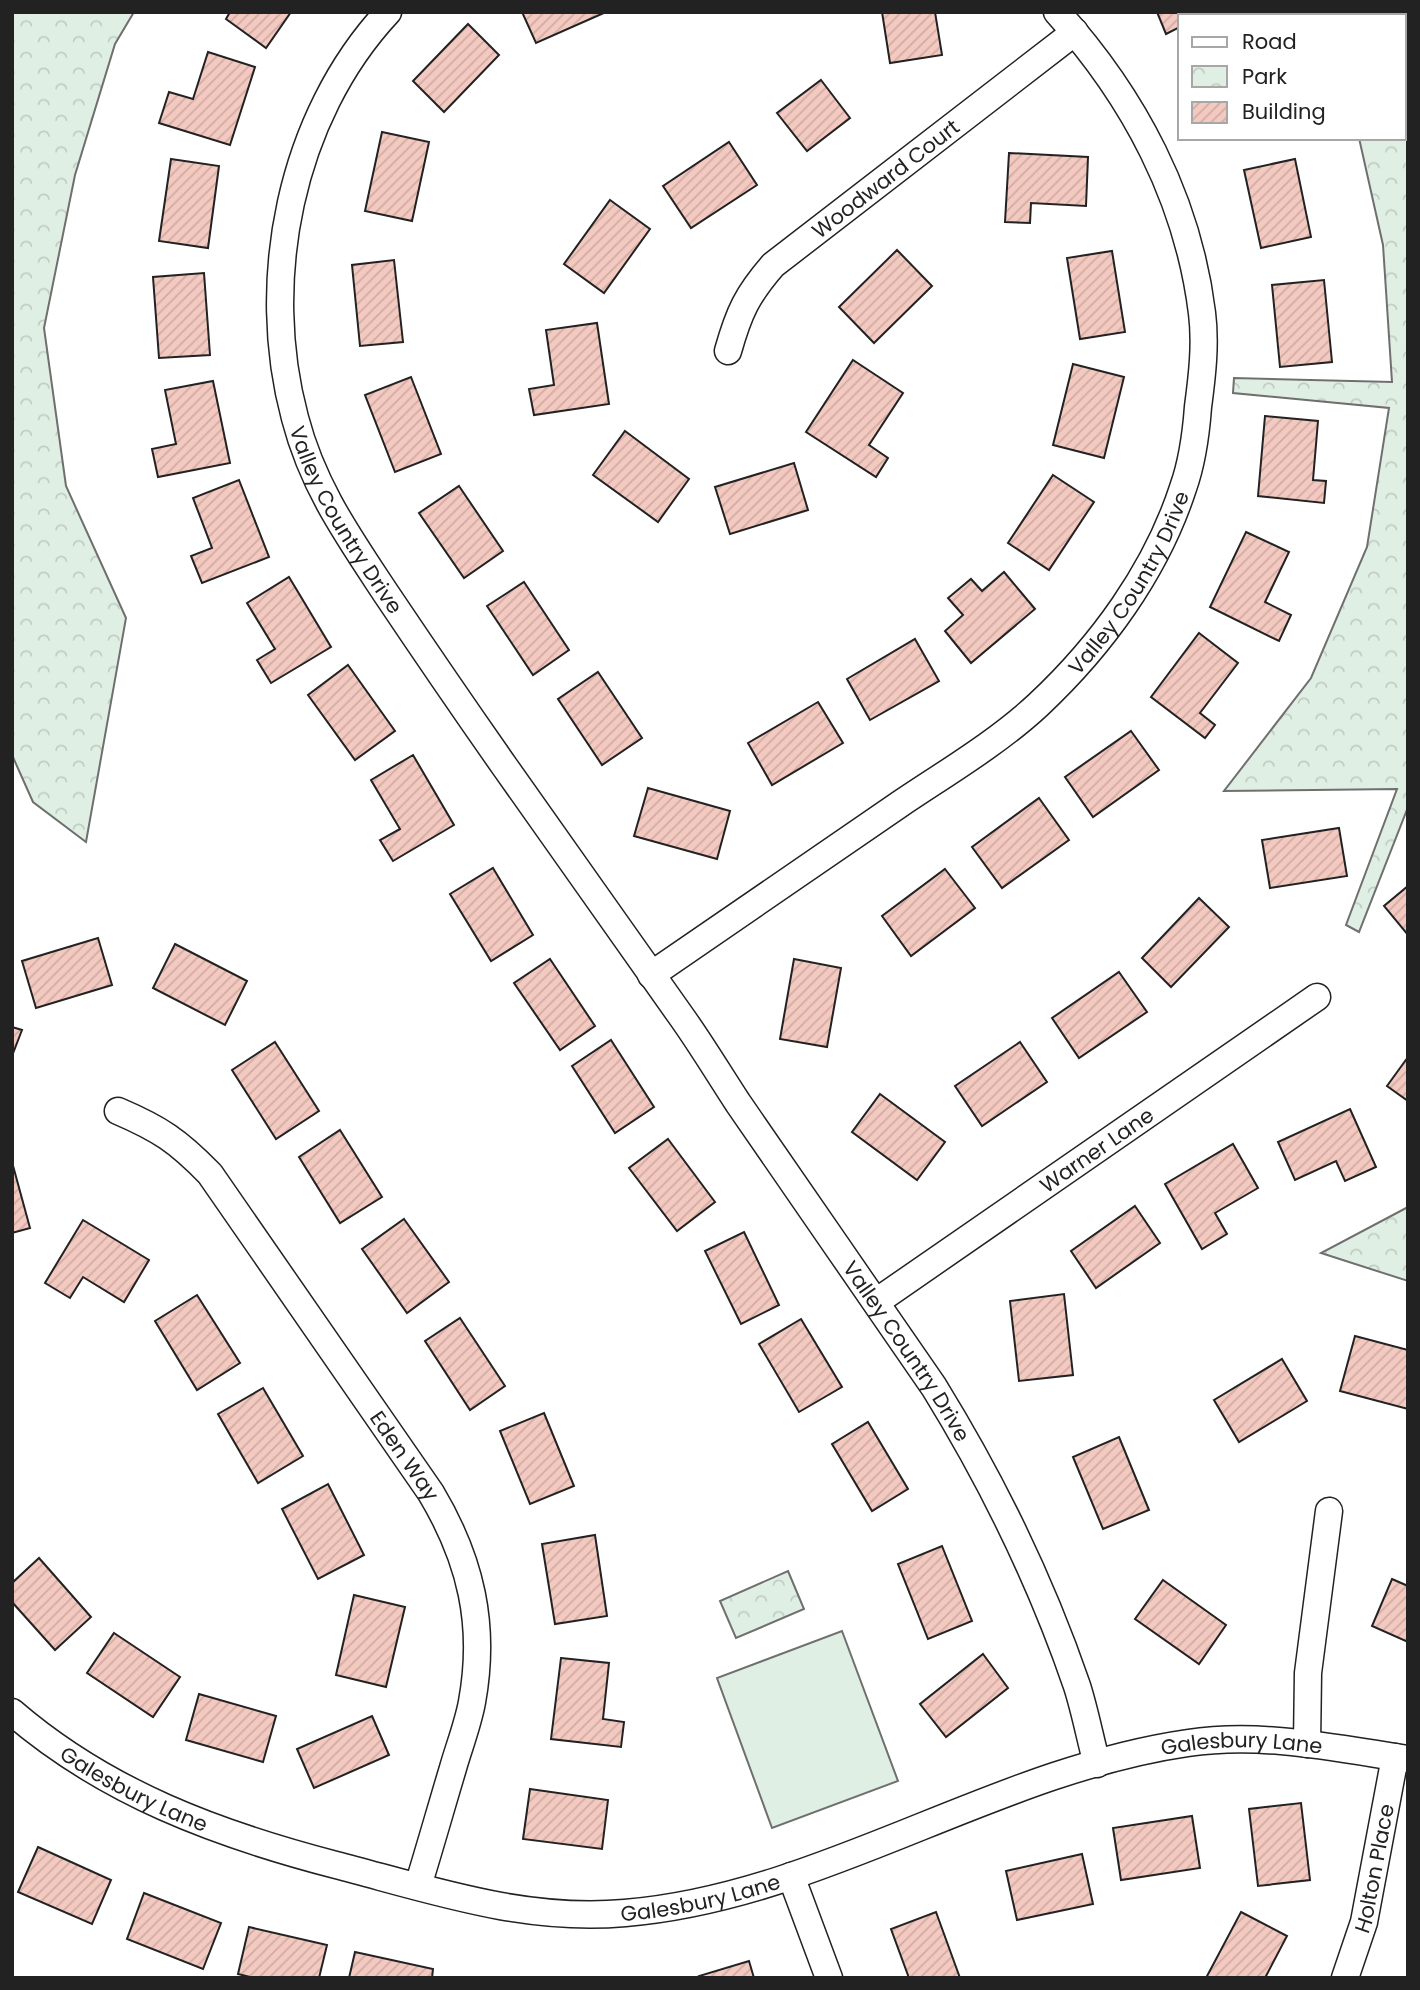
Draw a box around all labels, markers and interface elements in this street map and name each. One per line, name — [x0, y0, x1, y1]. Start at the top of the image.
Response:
legend — [1178, 14, 1406, 140]
text: Road — [1242, 27, 1297, 56]
text: Park — [1242, 62, 1287, 91]
text: Building — [1242, 97, 1326, 126]
street label: Woodward Court — [805, 112, 965, 245]
street label: Valley Country Drive — [283, 422, 410, 619]
street label: Valley Country Drive — [1061, 487, 1195, 681]
street label: Warner Lane — [1034, 1100, 1159, 1199]
street label: Valley Country Drive — [837, 1255, 978, 1446]
street label: Eden Way — [364, 1405, 447, 1506]
street label: Galesbury Lane — [1158, 1725, 1324, 1762]
street label: Galesbury Lane — [55, 1739, 212, 1838]
street label: Holton Place — [1347, 1801, 1400, 1937]
street label: Galesbury Lane — [619, 1866, 784, 1928]

